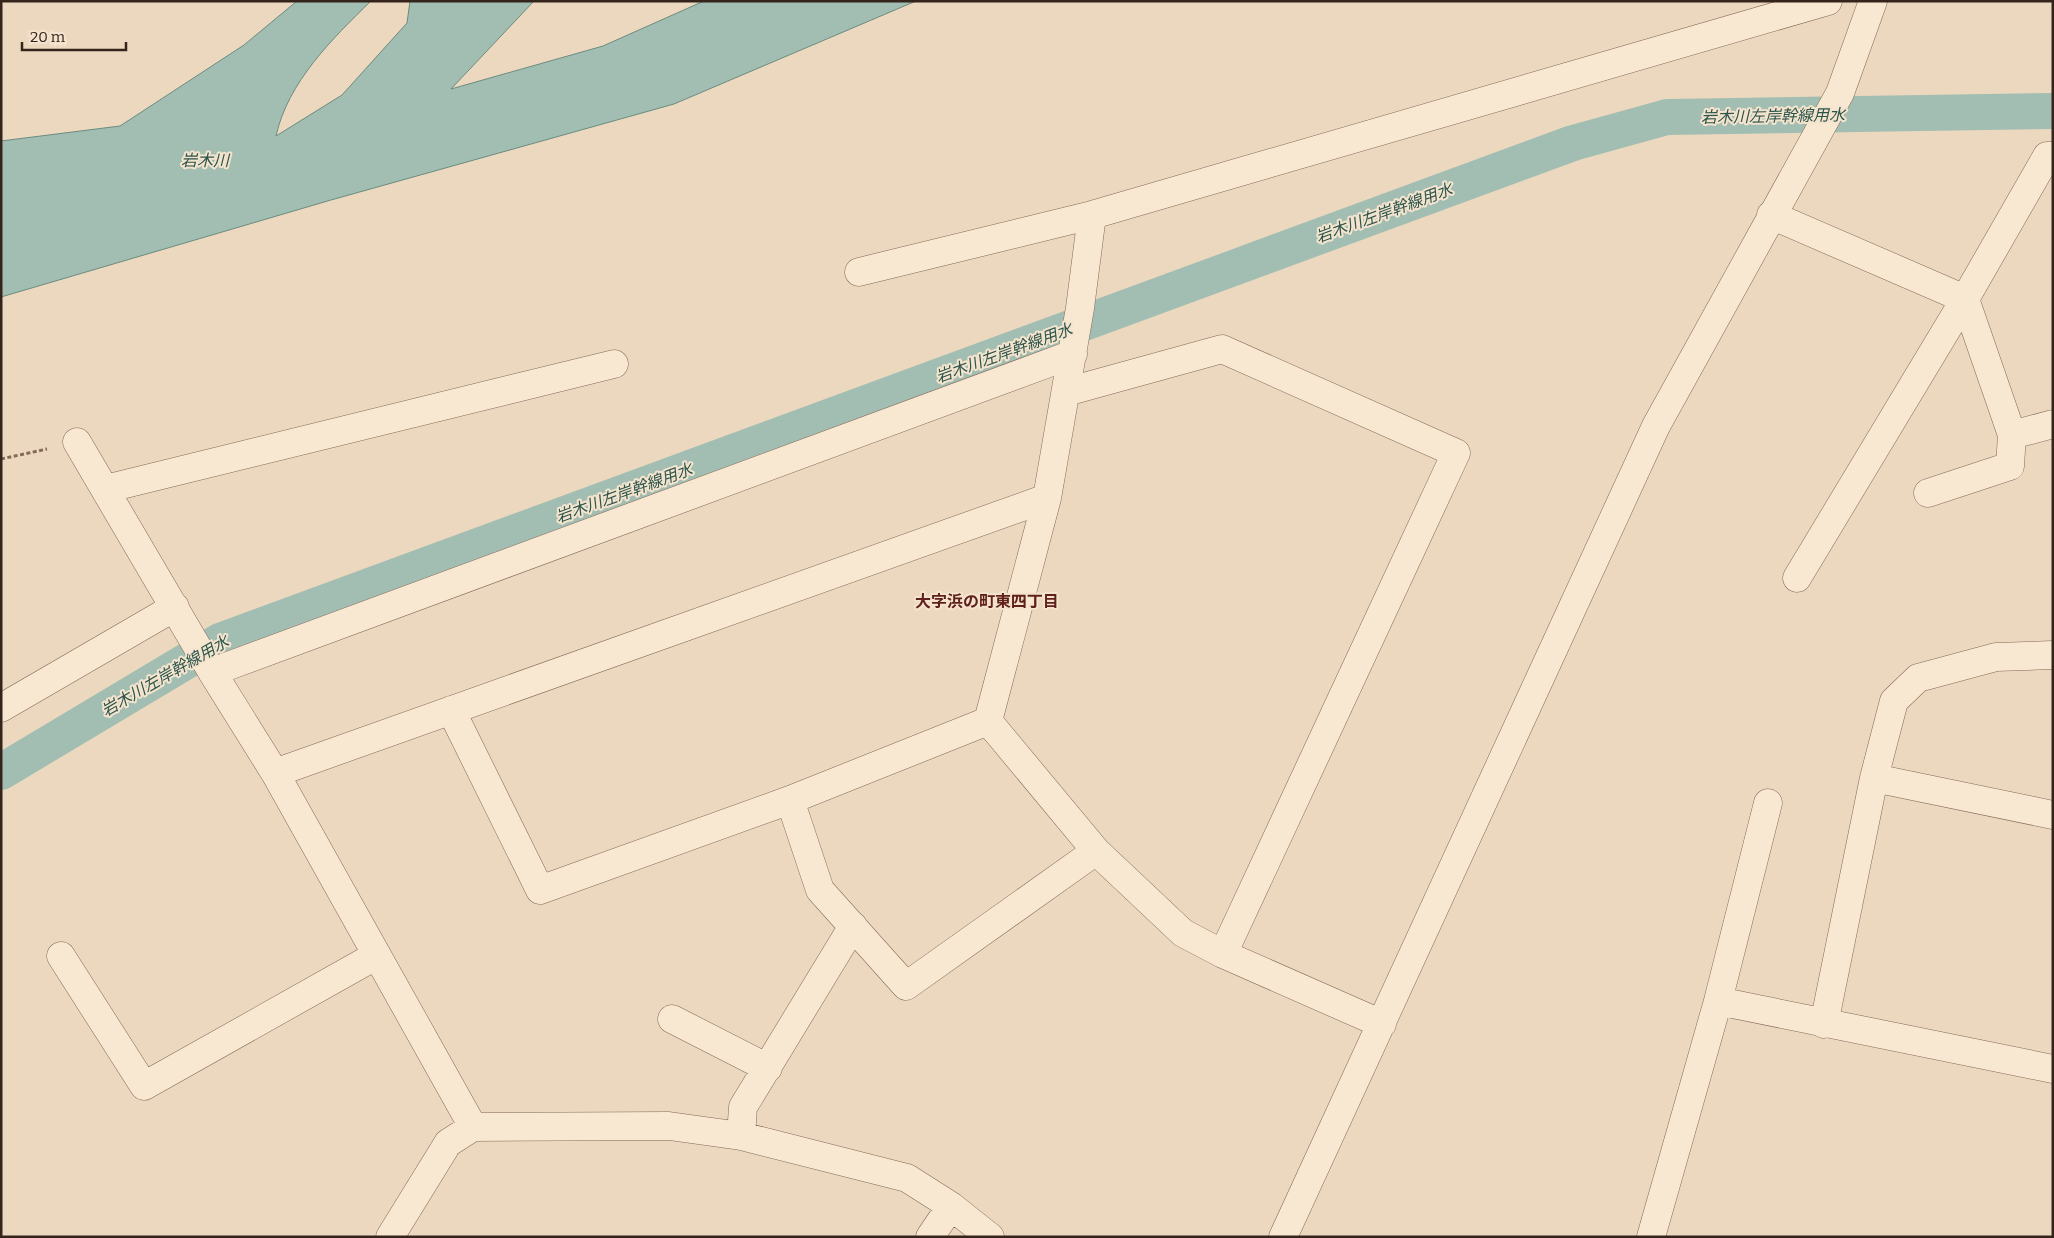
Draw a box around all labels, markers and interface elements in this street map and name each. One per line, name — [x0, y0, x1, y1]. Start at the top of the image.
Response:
scale bar — [22, 20, 126, 52]
text: 20 m — [30, 28, 66, 46]
water label: 岩木川左岸幹線用水 — [1701, 105, 1847, 127]
water label: 岩木川 — [181, 151, 231, 170]
water label: 岩木川左岸幹線用水 — [1313, 179, 1457, 247]
water label: 岩木川左岸幹線用水 — [933, 319, 1077, 387]
water label: 岩木川左岸幹線用水 — [553, 459, 697, 527]
district label: 大字浜の町東四丁目 — [915, 592, 1059, 611]
water label: 岩木川左岸幹線用水 — [98, 631, 234, 720]

